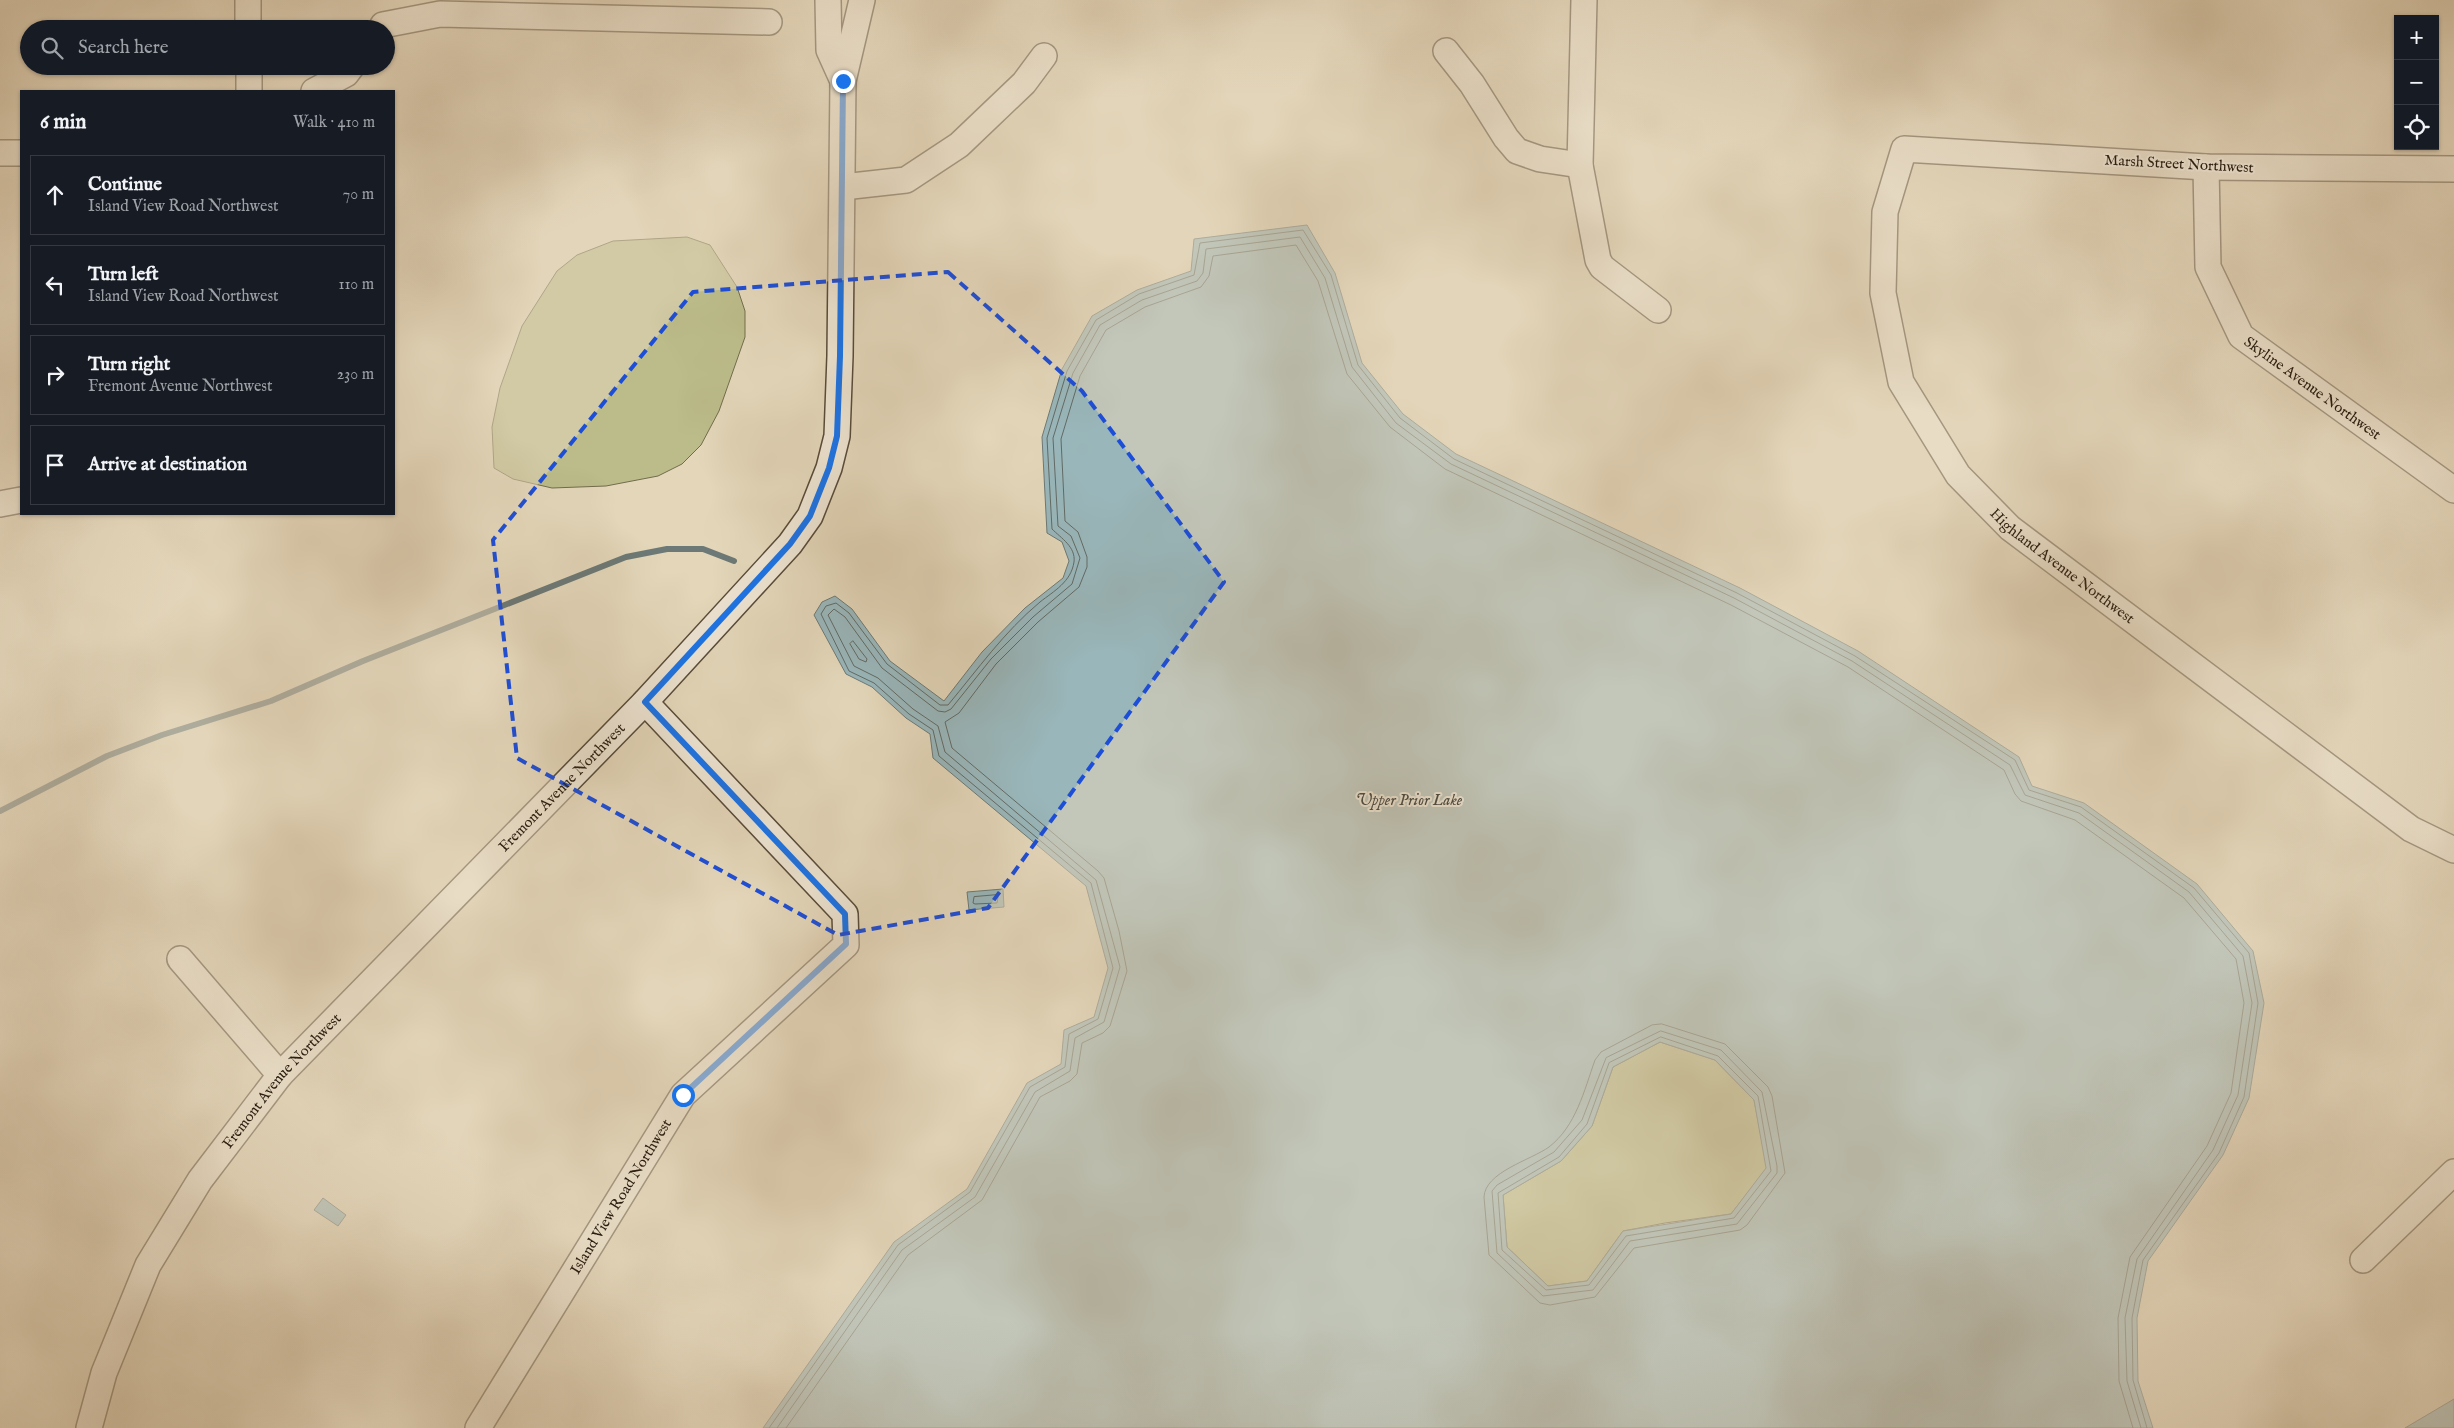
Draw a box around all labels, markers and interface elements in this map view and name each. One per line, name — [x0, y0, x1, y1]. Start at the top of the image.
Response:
map controls — [2394, 15, 2439, 150]
button: + — [2394, 15, 2439, 60]
search box — [20, 20, 395, 75]
icon: search — [38, 34, 66, 62]
text: Search here — [78, 36, 169, 60]
button: − — [2394, 60, 2439, 105]
route end — [832, 70, 855, 93]
button: locate — [2394, 105, 2439, 150]
text: 6 min — [40, 109, 86, 136]
text: Walk · 410 m — [293, 113, 375, 133]
street label: Marsh Street Northwest — [2104, 151, 2254, 177]
text: Continue — [88, 173, 162, 197]
icon: ahead — [41, 181, 69, 209]
text: 70 m — [343, 185, 374, 205]
text: Island View Road Northwest — [88, 197, 279, 217]
text: Turn left — [88, 263, 159, 287]
icon: left — [41, 271, 69, 299]
text: 110 m — [338, 275, 374, 295]
text: Island View Road Northwest — [88, 287, 279, 307]
street label: Skyline Avenue Northwest — [2240, 332, 2385, 444]
text: Turn right — [88, 353, 170, 377]
icon: right — [41, 361, 69, 389]
text: 230 m — [337, 365, 374, 385]
text: Fremont Avenue Northwest — [88, 377, 272, 397]
icon: arrive — [41, 451, 69, 479]
text: Arrive at destination — [88, 453, 247, 477]
street label: Highland Avenue Northwest — [1986, 504, 2139, 628]
street label: Fremont Avenue Northwest — [494, 719, 629, 856]
water label: Upper Prior Lake — [1356, 791, 1463, 811]
street label: Fremont Avenue Northwest — [218, 1009, 345, 1152]
route start — [672, 1084, 695, 1107]
street label: Island View Road Northwest — [566, 1115, 676, 1277]

